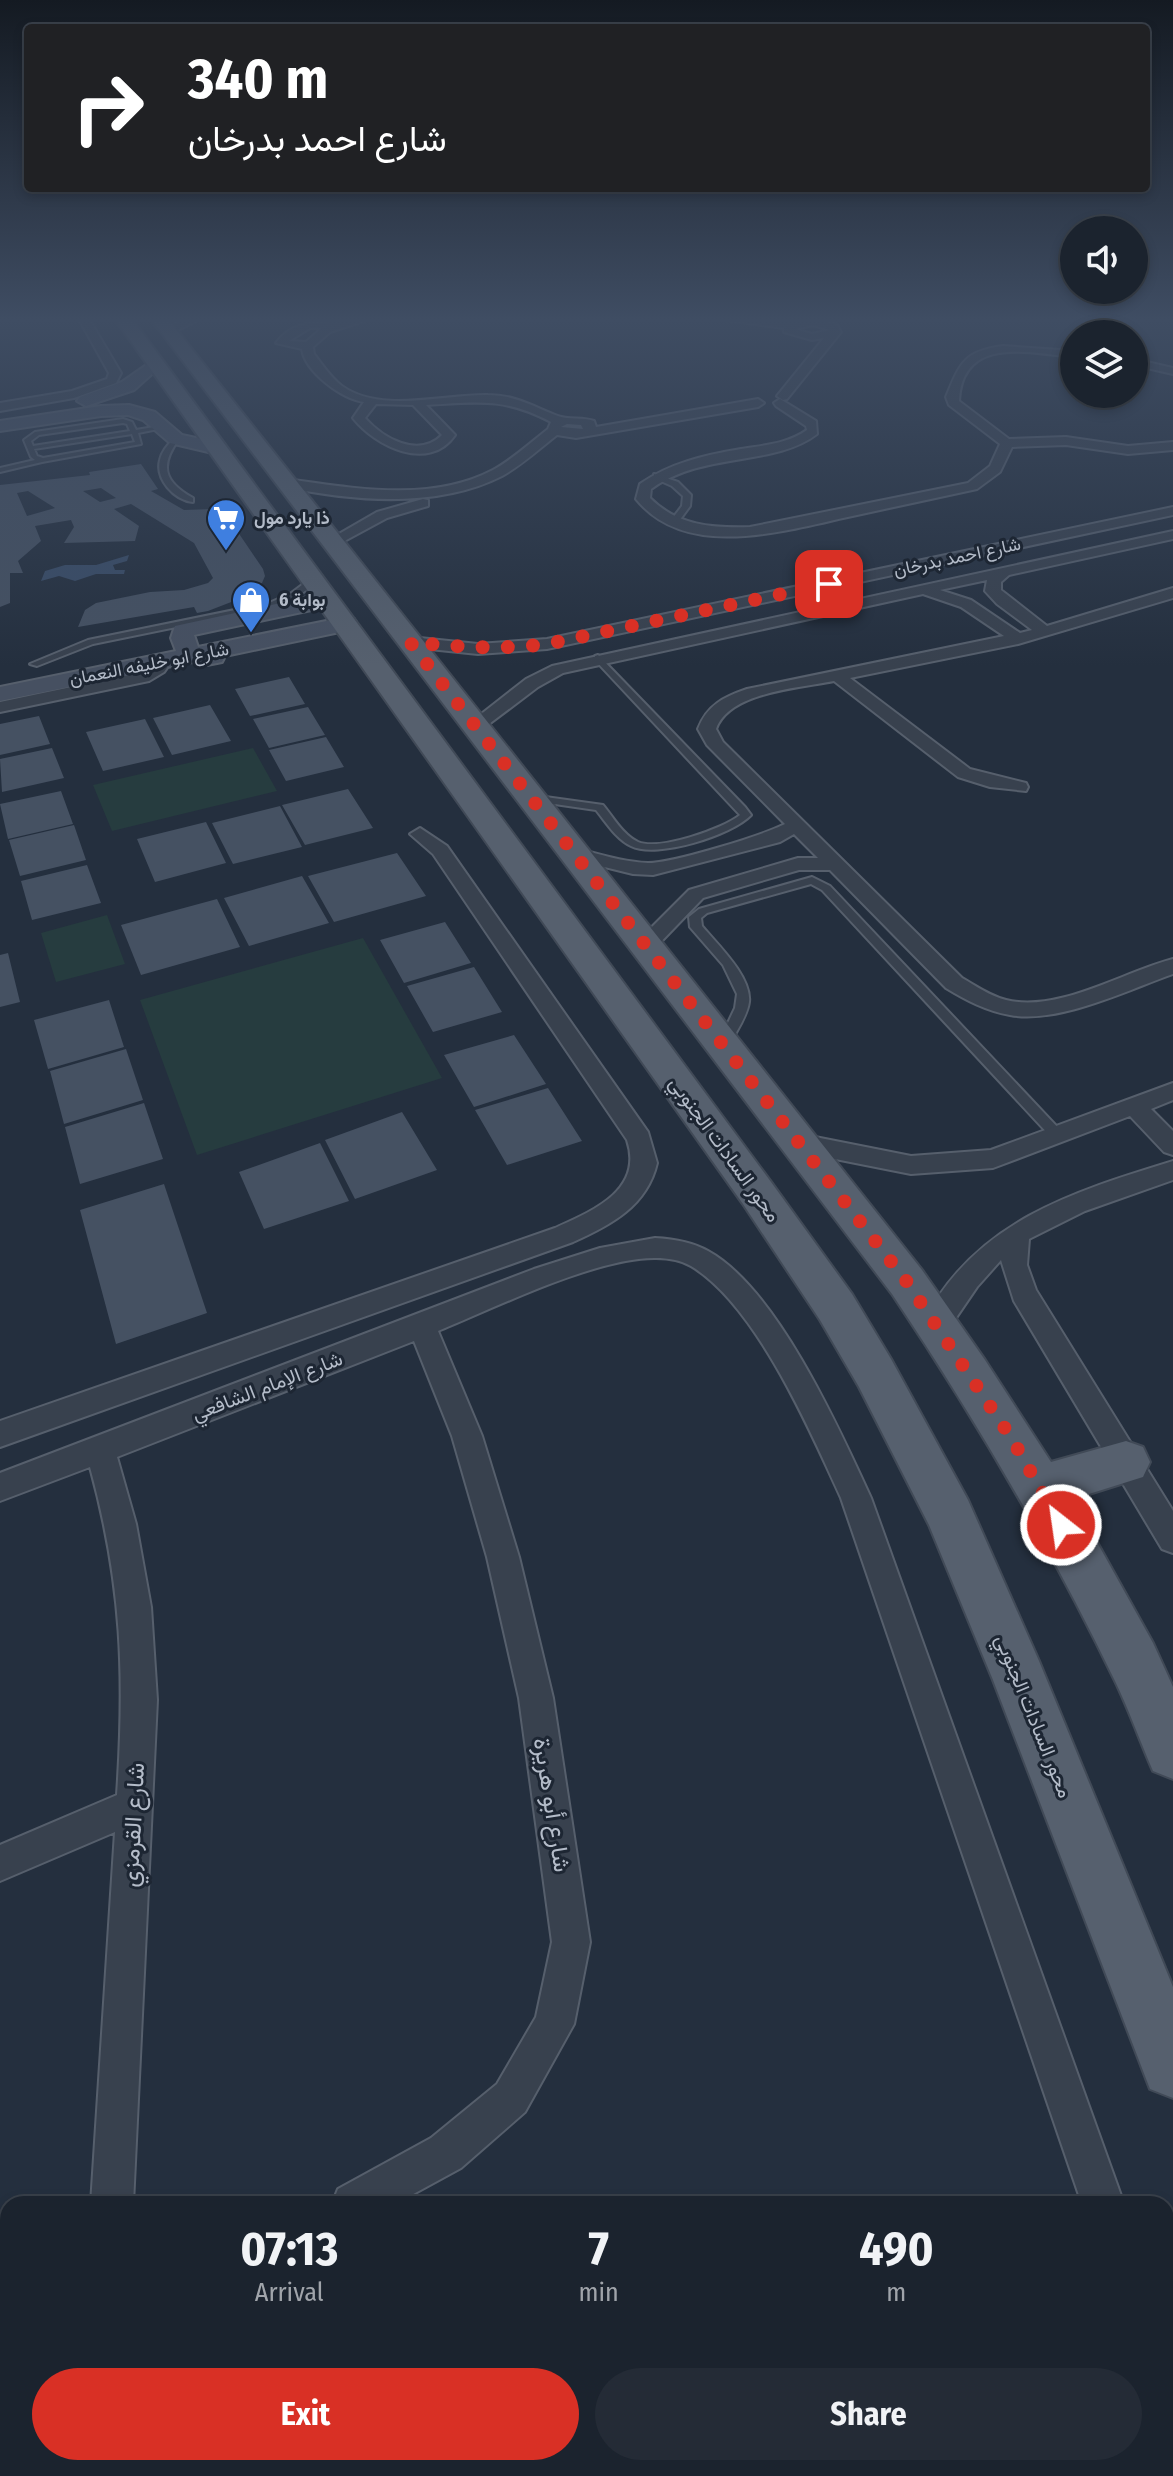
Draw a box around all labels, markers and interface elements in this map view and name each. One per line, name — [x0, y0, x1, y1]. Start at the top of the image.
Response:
text: 340 m — [188, 46, 328, 113]
icon: right — [56, 56, 160, 160]
text: شارع احمد بدرخان — [188, 117, 447, 161]
map controls — [1060, 216, 1148, 408]
button: sound — [1060, 216, 1148, 304]
button: layers — [1060, 320, 1148, 408]
supermarket icon: ذا يارد مول — [205, 497, 247, 552]
place label: ذا يارد مول — [254, 507, 330, 529]
street label: شارع احمد بدرخان — [891, 533, 1023, 582]
pin — [795, 550, 863, 618]
icon: arrive — [807, 562, 851, 606]
shop icon: بوابة 6 — [230, 579, 272, 634]
place label: بوابة 6 — [279, 589, 326, 611]
street label: شارع ابو خليفه النعمان — [67, 638, 231, 691]
street label: محور السادات الجنوبي — [660, 1072, 786, 1229]
street label: شارع الإمام الشافعي — [188, 1346, 348, 1430]
position arrow — [1019, 1483, 1103, 1567]
street label: محور السادات الجنوبي — [986, 1631, 1078, 1803]
street label: شارع أبو هريرة — [526, 1736, 576, 1875]
street label: شارع القرمزي — [116, 1762, 155, 1888]
text: 07:13 — [240, 2220, 338, 2278]
text: 7 — [588, 2220, 609, 2278]
text: 490 — [859, 2220, 934, 2278]
text: Arrival — [255, 2277, 324, 2308]
text: min — [579, 2277, 619, 2308]
text: m — [886, 2277, 906, 2308]
button: Exit — [32, 2368, 579, 2460]
button: Share — [595, 2368, 1142, 2460]

